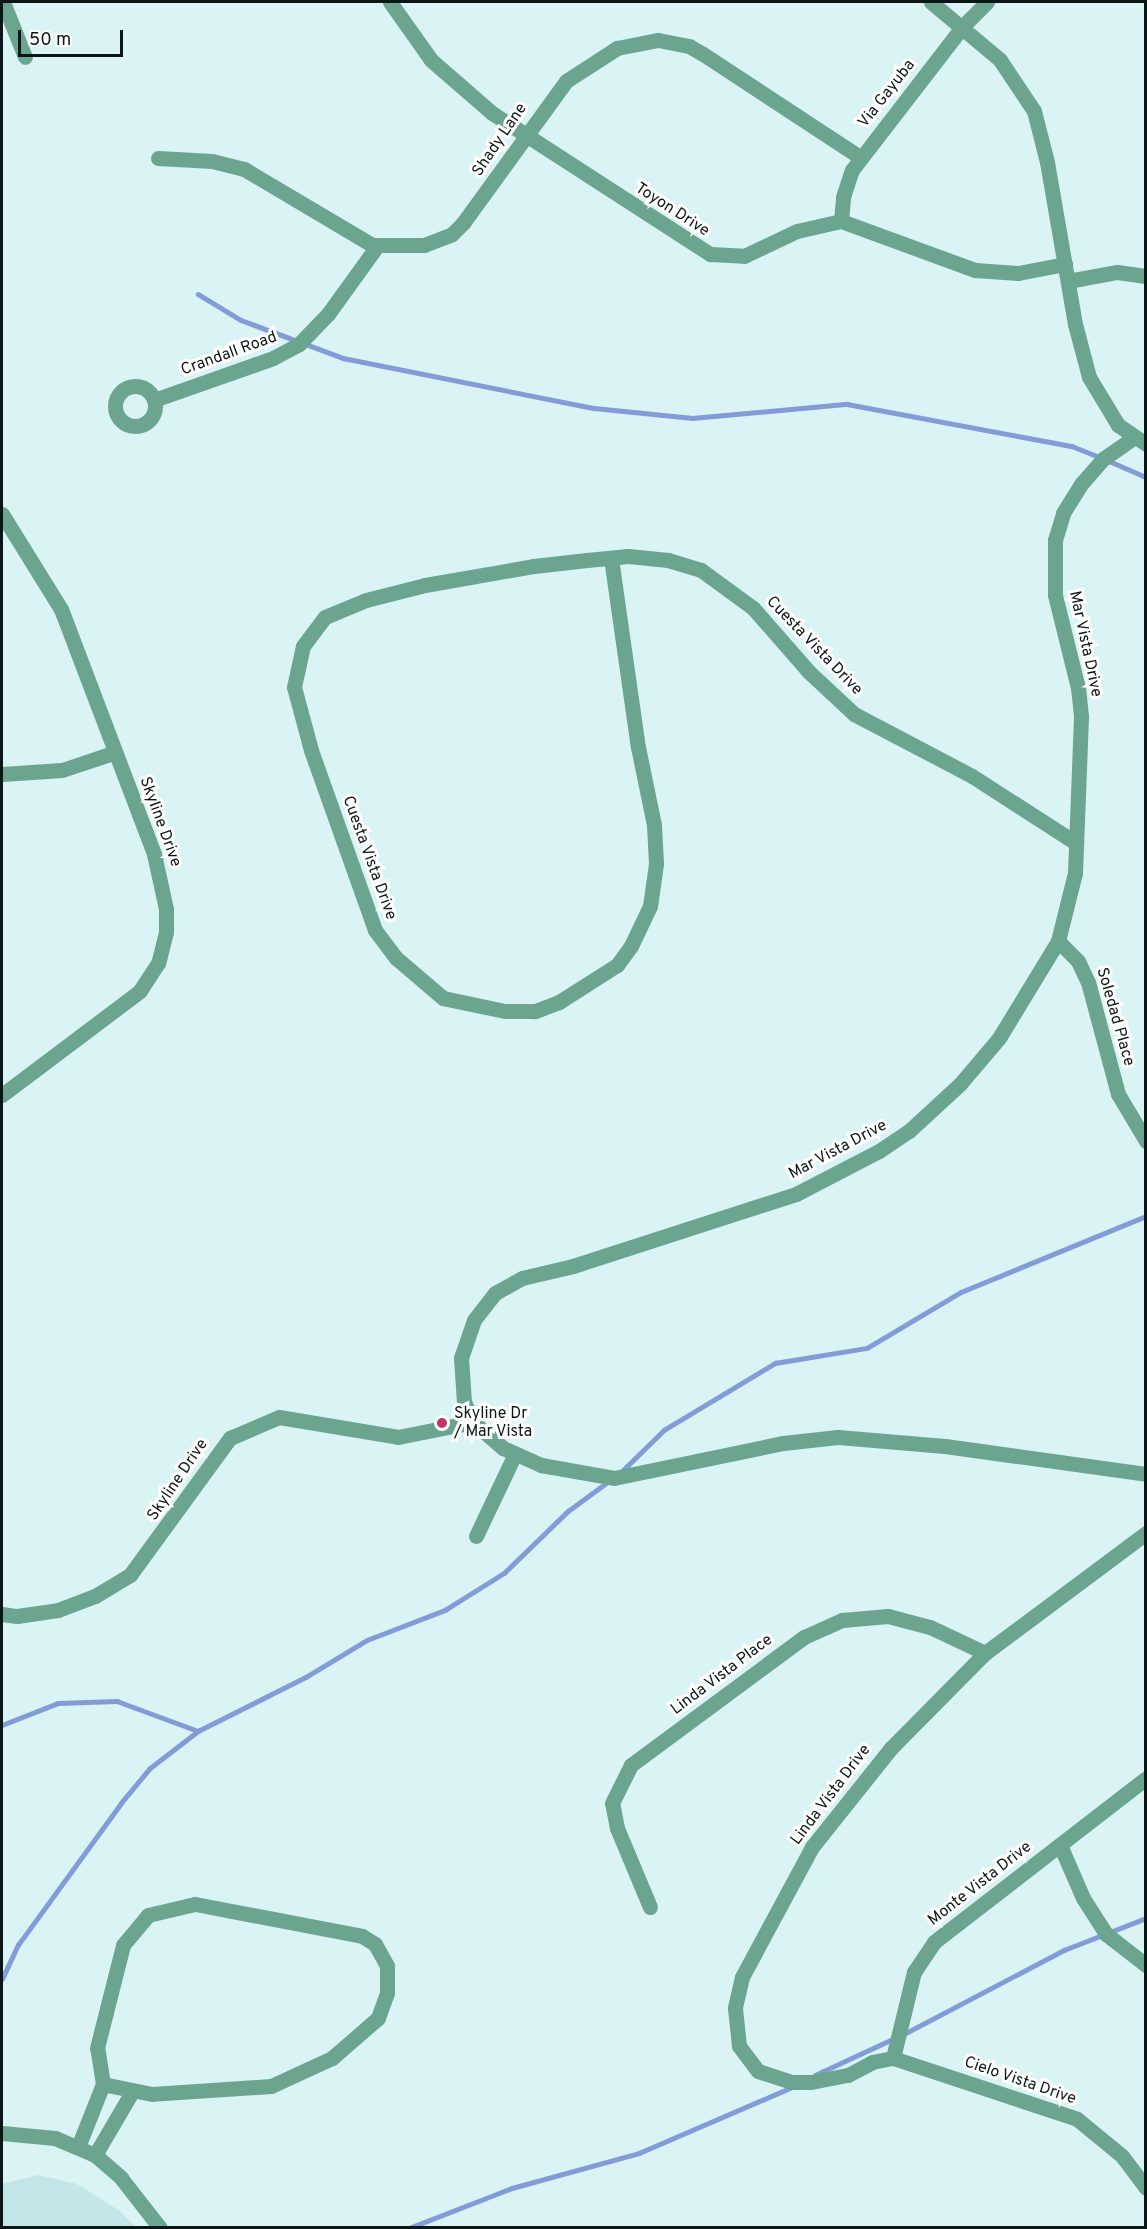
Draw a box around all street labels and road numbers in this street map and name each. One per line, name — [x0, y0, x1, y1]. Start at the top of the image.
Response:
street label: Via Gayuba — [854, 56, 920, 132]
street label: Shady Lane — [469, 100, 531, 180]
street label: Toyon Drive — [631, 179, 713, 241]
street label: Crandall Road — [178, 328, 280, 380]
street label: Mar Vista Drive — [1064, 589, 1106, 699]
street label: Cuesta Vista Drive — [762, 592, 866, 700]
street label: Skyline Drive — [135, 775, 185, 869]
street label: Cuesta Vista Drive — [338, 793, 400, 923]
street label: Soledad Place — [1092, 966, 1138, 1068]
street label: Mar Vista Drive — [785, 1116, 891, 1184]
street label: Skyline Drive — [144, 1436, 212, 1524]
street label: Linda Vista Place — [667, 1630, 777, 1720]
street label: Linda Vista Drive — [787, 1741, 875, 1849]
street label: Monte Vista Drive — [924, 1837, 1036, 1931]
street label: Cielo Vista Drive — [961, 2053, 1079, 2109]

